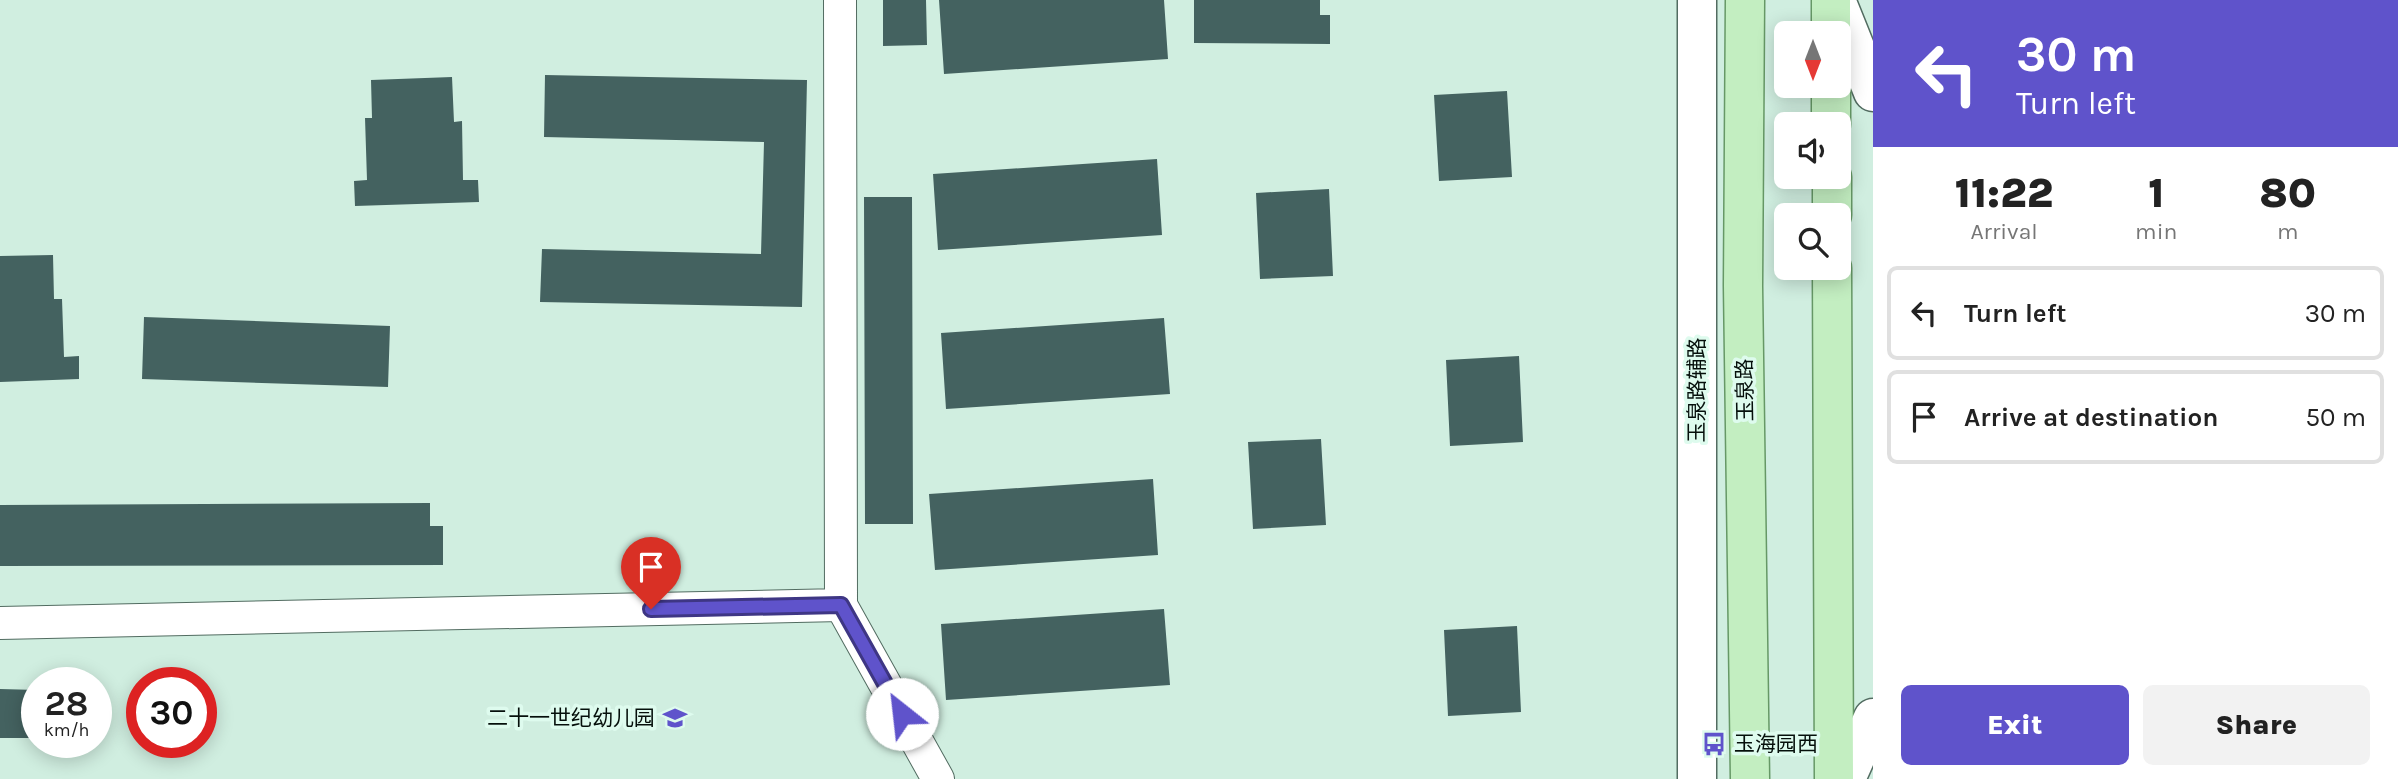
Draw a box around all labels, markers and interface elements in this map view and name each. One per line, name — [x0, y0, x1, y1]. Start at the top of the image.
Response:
north arrow — [1774, 21, 1852, 98]
map controls — [1774, 21, 1851, 280]
text: 30 m — [2016, 26, 2136, 83]
icon: left — [1901, 28, 1992, 119]
text: Turn left — [2016, 85, 2136, 122]
button: sound — [1774, 112, 1851, 189]
text: 11:22 — [1955, 168, 2053, 218]
text: 1 — [2148, 168, 2164, 218]
text: 80 — [2259, 168, 2316, 218]
button: search — [1774, 203, 1851, 280]
text: Arrival — [1970, 218, 2038, 245]
text: min — [2135, 218, 2177, 245]
text: m — [2277, 218, 2298, 245]
icon: left — [1905, 294, 1943, 332]
text: Turn left — [1964, 298, 2066, 329]
text: 30 m — [2305, 298, 2366, 329]
street label: 玉泉路辅路 — [1685, 338, 1709, 443]
street label: 玉泉路 — [1732, 358, 1758, 422]
icon: arrive — [1905, 398, 1943, 436]
text: Arrive at destination — [1964, 402, 2218, 433]
text: 50 m — [2305, 402, 2366, 433]
pin — [621, 537, 681, 609]
icon: arrive — [632, 548, 670, 586]
speed limit sign: 30 — [126, 667, 217, 758]
position arrow — [865, 677, 939, 751]
text: 28 — [45, 683, 88, 724]
button: Exit — [1901, 685, 2129, 765]
button: Share — [2143, 685, 2370, 765]
school or university icon: 二十一世纪幼儿园 — [661, 704, 689, 732]
place label: 二十一世纪幼儿园 — [487, 706, 655, 730]
text: km/h — [44, 719, 89, 741]
bus stop icon: 玉海园西 — [1700, 730, 1728, 758]
place label: 玉海园西 — [1734, 732, 1818, 756]

